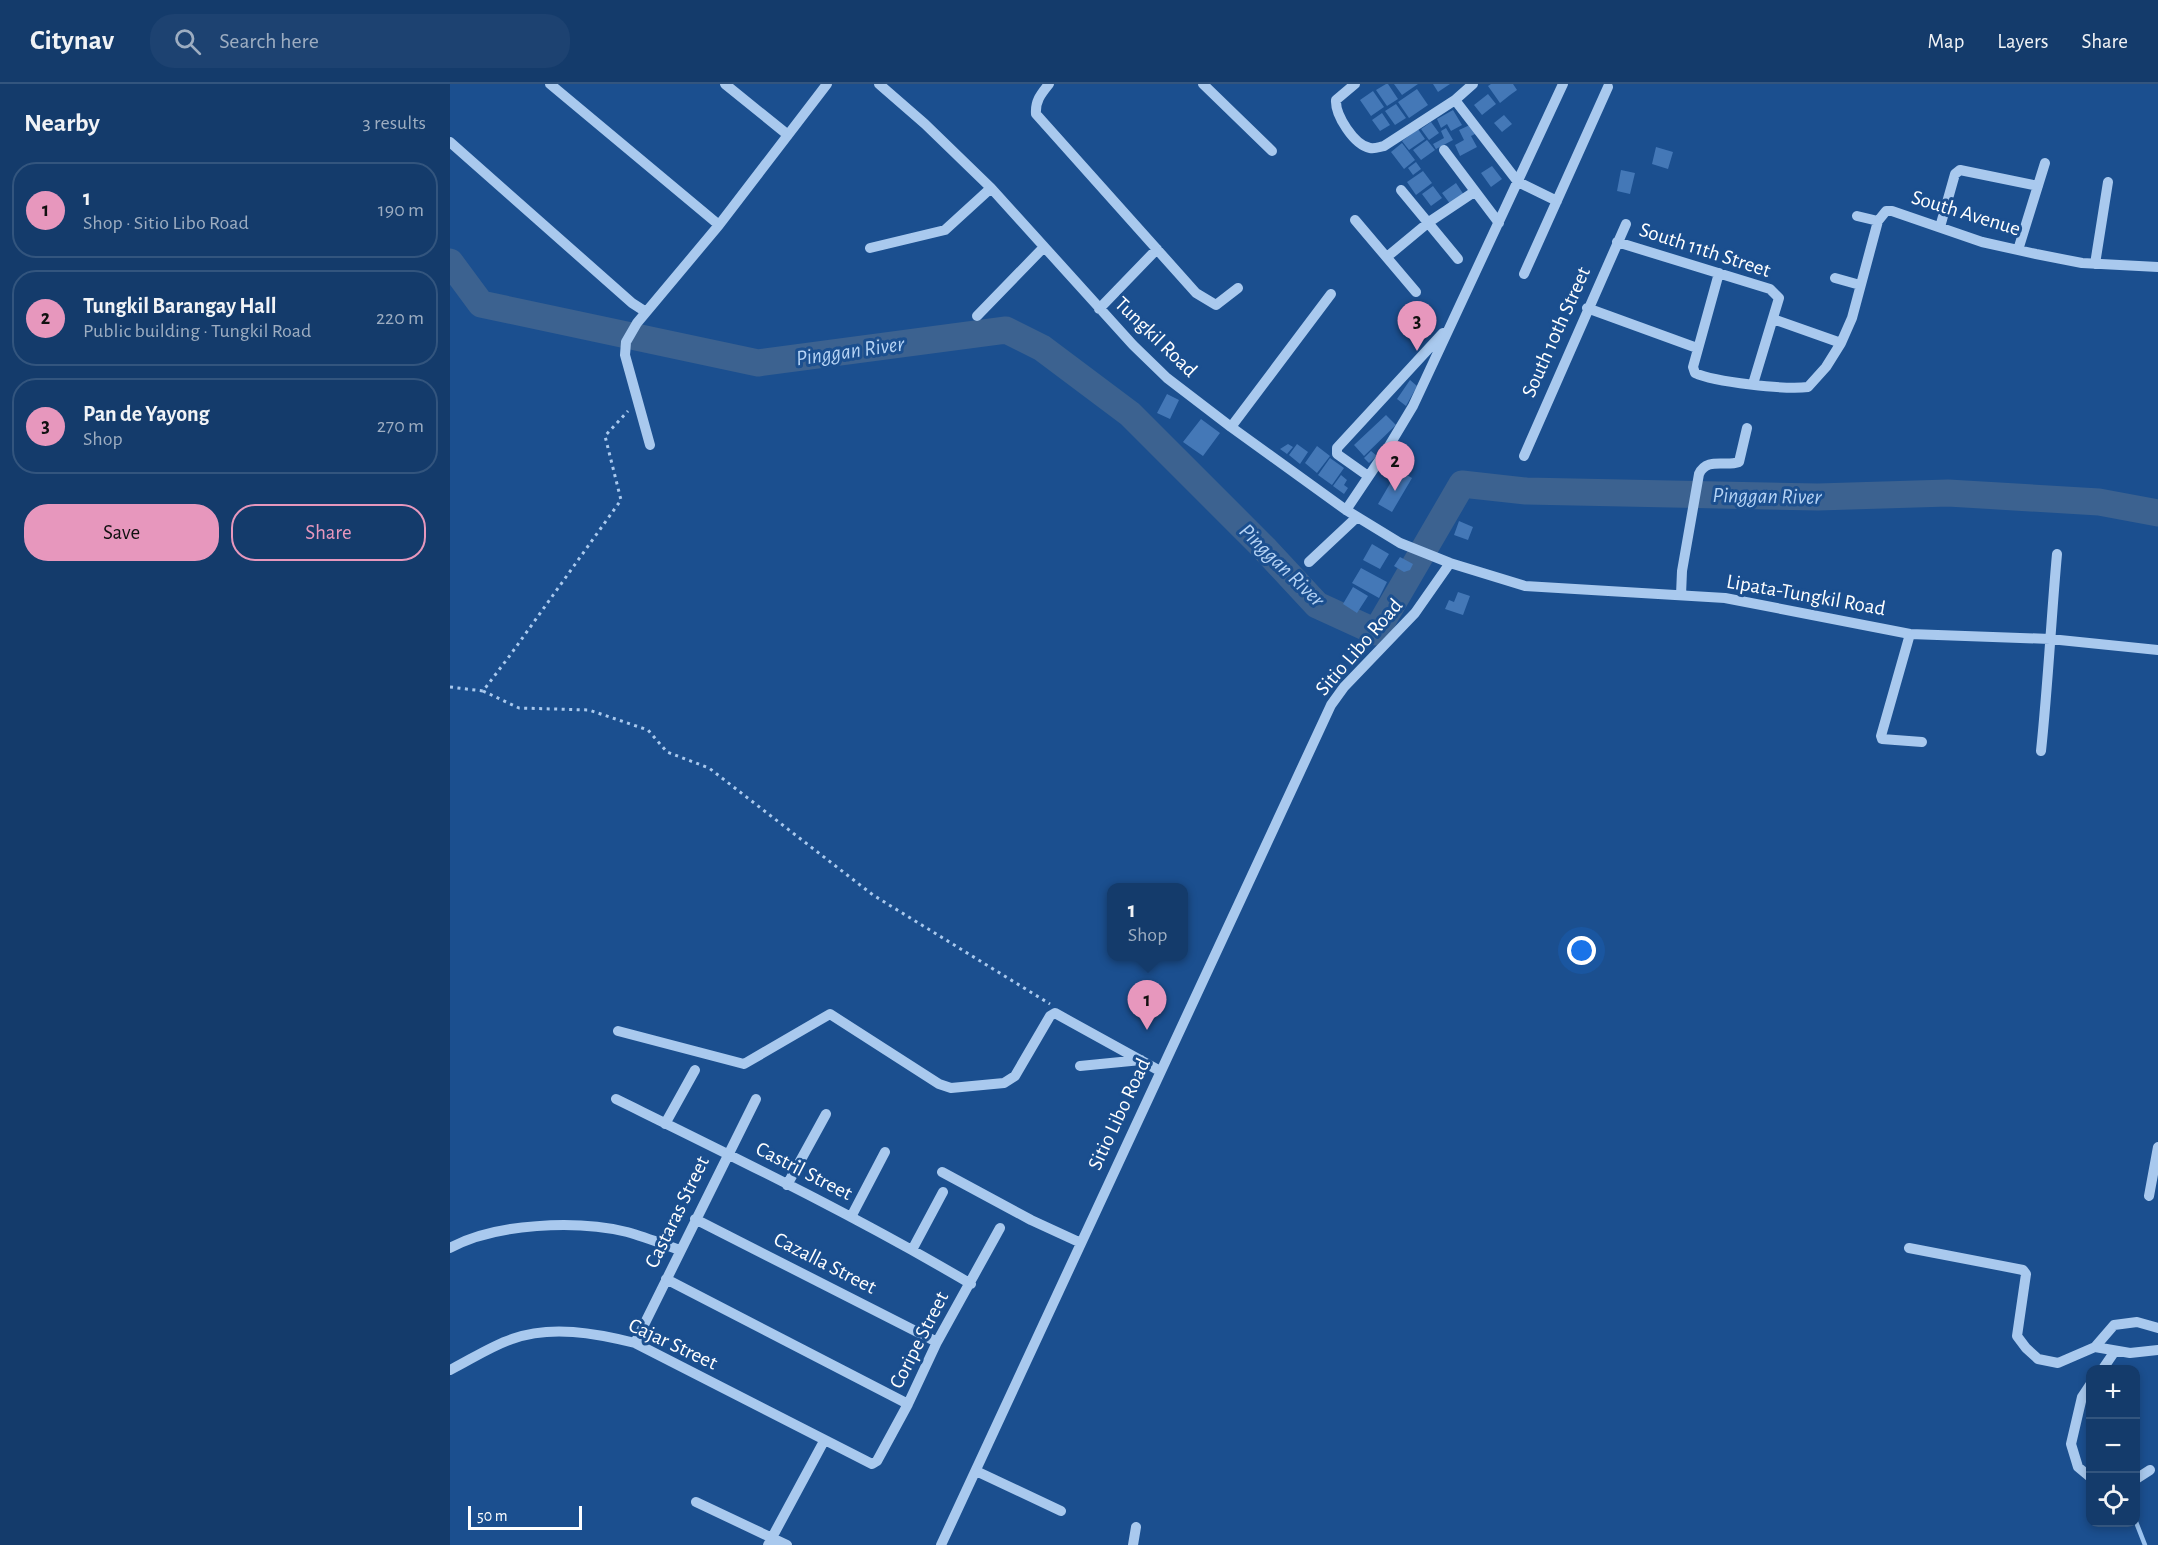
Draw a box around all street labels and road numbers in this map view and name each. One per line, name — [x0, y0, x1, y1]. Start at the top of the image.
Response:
street label: South Avenue — [1909, 186, 2023, 240]
street label: South 11th Street — [1637, 219, 1773, 281]
street label: South 10th Street — [1518, 263, 1594, 400]
street label: Tungkil Road — [1111, 293, 1201, 381]
street label: Lipata-Tungkil Road — [1725, 571, 1887, 619]
street label: Sitio Libo Road — [1311, 594, 1407, 699]
street label: Sitio Libo Road — [1084, 1055, 1154, 1173]
street label: Castril Street — [752, 1138, 856, 1204]
street label: Castaras Street — [641, 1153, 713, 1271]
street label: Cazalla Street — [770, 1228, 880, 1298]
street label: Coripe Street — [886, 1288, 952, 1392]
street label: Cajar Street — [625, 1314, 721, 1374]

